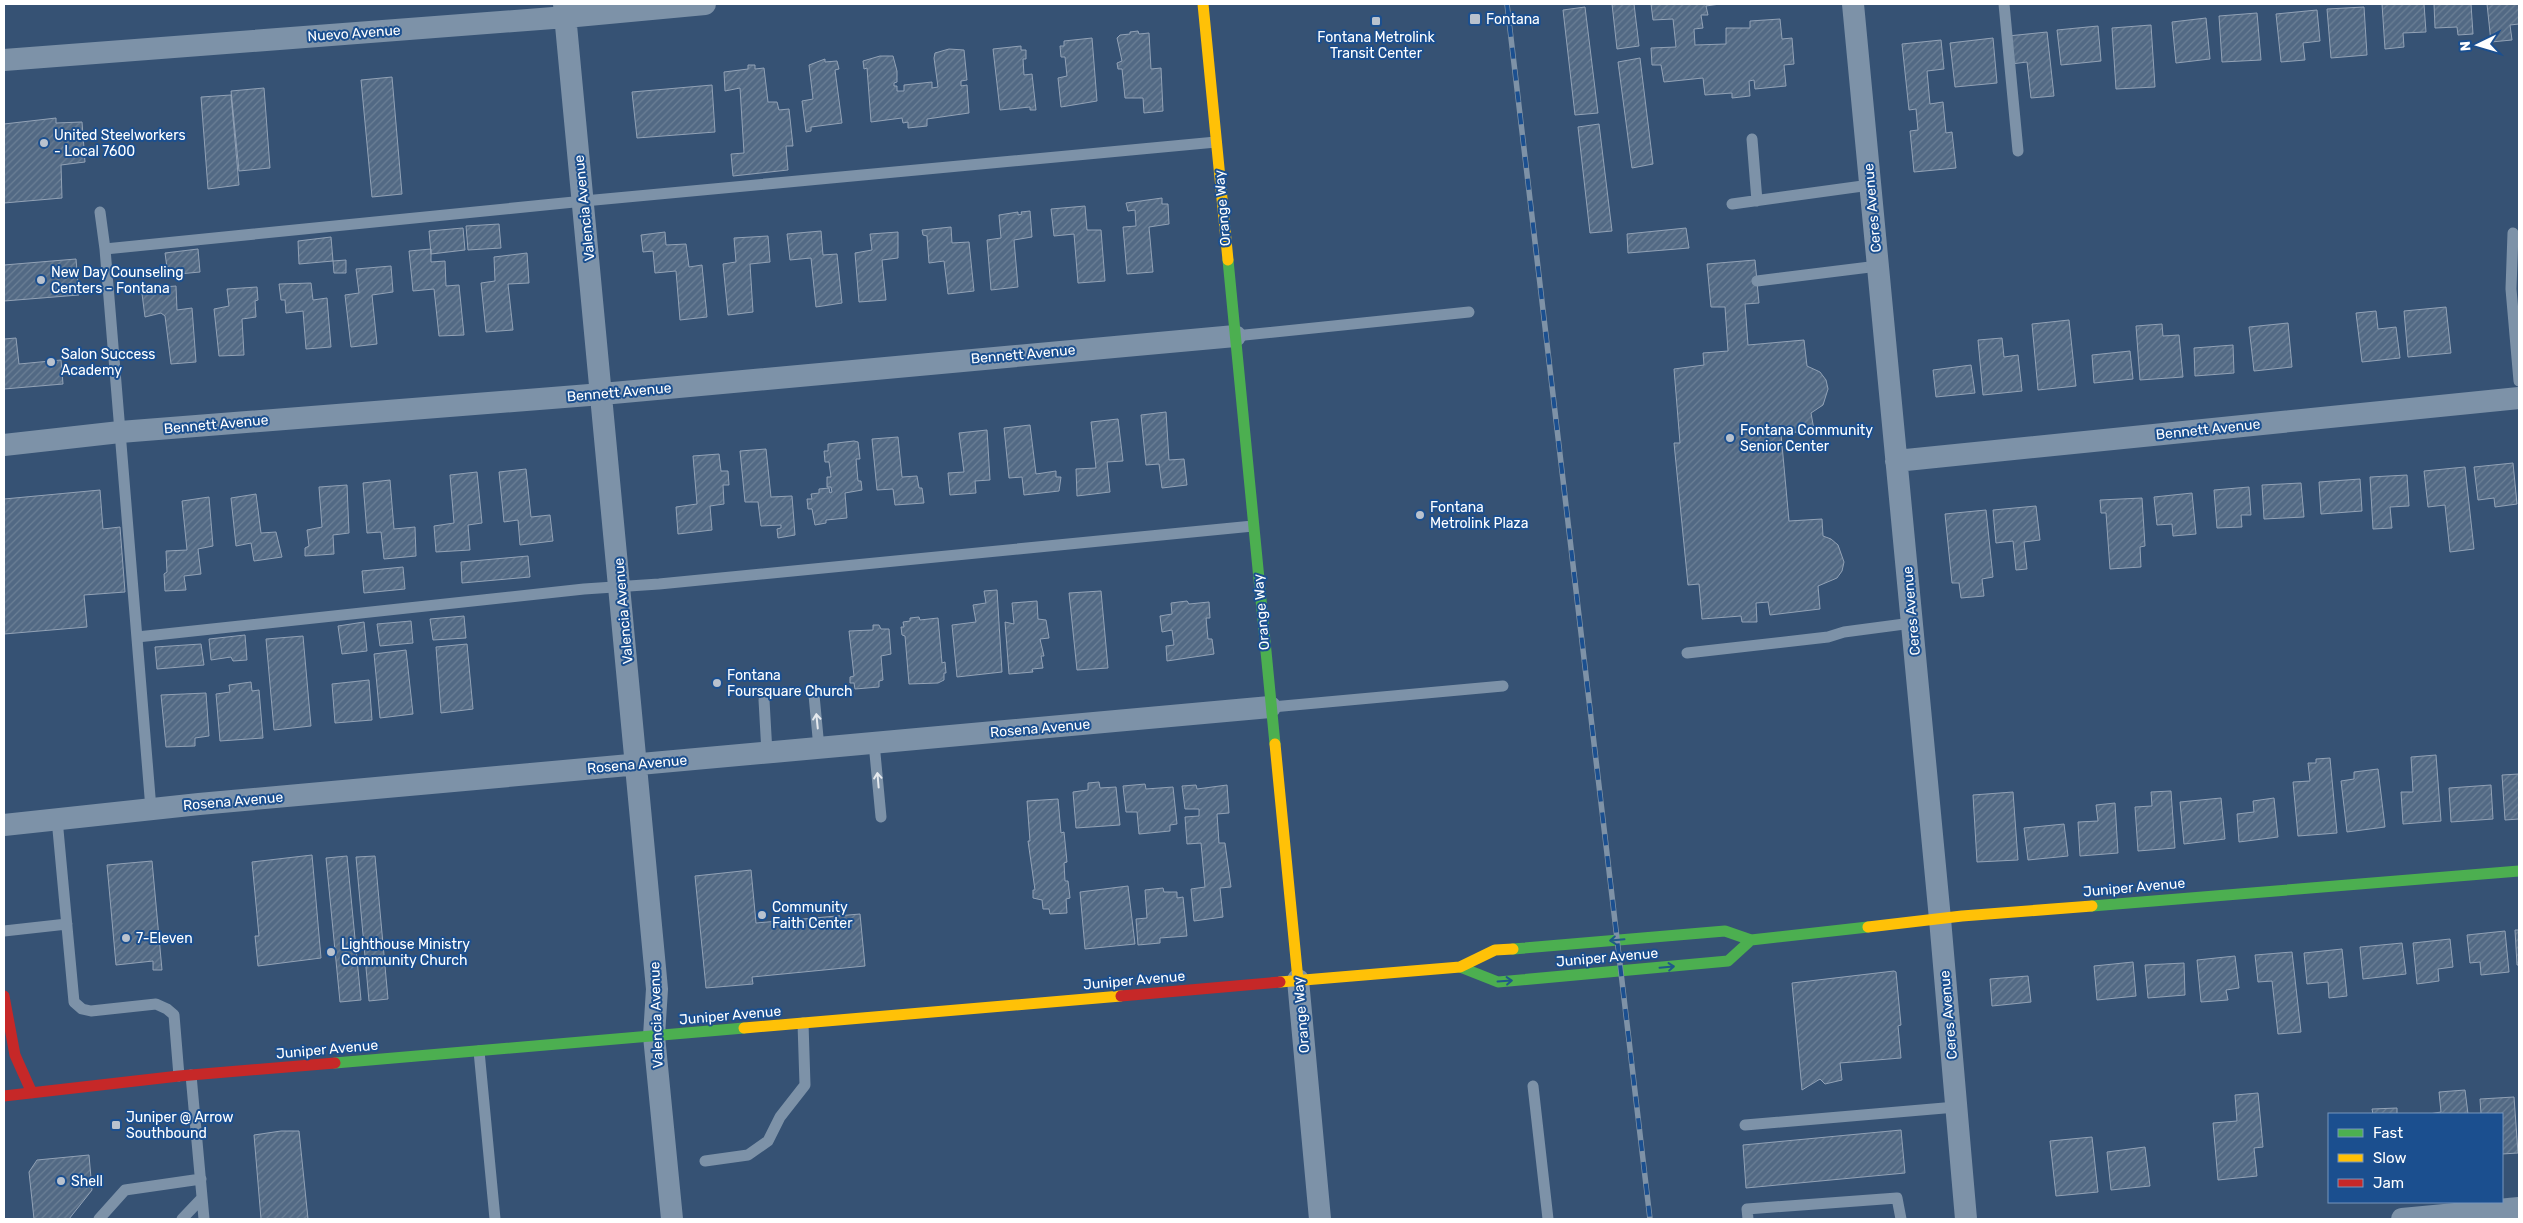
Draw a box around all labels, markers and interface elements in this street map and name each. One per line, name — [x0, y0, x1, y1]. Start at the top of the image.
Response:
place label: Fontana — [1486, 11, 1540, 28]
marker: Fontana — [1468, 12, 1482, 26]
marker: Fontana Metrolink Transit Center — [1370, 15, 1382, 27]
north arrow — [2453, 20, 2503, 70]
street label: Nuevo Avenue — [307, 22, 401, 45]
place label: Fontana Metrolink Transit Center — [1317, 29, 1435, 62]
text: N — [2457, 40, 2474, 52]
place label: United Steelworkers - Local 7600 — [54, 127, 186, 160]
marker: United Steelworkers - Local 7600 — [38, 137, 50, 149]
street label: Valencia Avenue — [570, 154, 599, 262]
street label: Ceres Avenue — [1860, 163, 1885, 253]
street label: Orange Way — [1211, 169, 1234, 247]
place label: New Day Counseling Centers - Fontana — [51, 264, 184, 297]
marker: New Day Counseling Centers - Fontana — [35, 274, 47, 286]
street label: Bennett Avenue — [970, 341, 1076, 368]
place label: Salon Success Academy — [61, 346, 156, 379]
marker: Salon Success Academy — [45, 356, 57, 368]
street label: Bennett Avenue — [566, 379, 672, 406]
street label: Bennett Avenue — [163, 411, 269, 438]
street label: Bennett Avenue — [2155, 416, 2261, 443]
place label: Fontana Community Senior Center — [1740, 422, 1873, 455]
marker: Fontana Community Senior Center — [1724, 432, 1736, 444]
place label: Fontana Metrolink Plaza — [1430, 499, 1528, 532]
marker: Fontana Metrolink Plaza — [1414, 509, 1426, 521]
street label: Valencia Avenue — [610, 557, 637, 665]
street label: Ceres Avenue — [1899, 566, 1924, 656]
street label: Orange Way — [1250, 573, 1273, 651]
place label: Fontana Foursquare Church — [727, 667, 853, 700]
marker: Fontana Foursquare Church — [711, 677, 723, 689]
one-way arrow — [812, 714, 822, 730]
street label: Rosena Avenue — [989, 716, 1091, 741]
street label: Rosena Avenue — [586, 752, 688, 777]
one-way arrow — [873, 772, 883, 788]
street label: Rosena Avenue — [182, 789, 284, 814]
street label: Juniper Avenue — [2082, 875, 2186, 900]
place label: Community Faith Center — [772, 899, 853, 932]
marker: Community Faith Center — [756, 909, 768, 921]
place label: 7-Eleven — [136, 930, 193, 947]
marker: 7-Eleven — [120, 932, 132, 944]
place label: Lighthouse Ministry Community Church — [341, 936, 470, 969]
one-way arrow — [1609, 936, 1625, 945]
street label: Juniper Avenue — [1555, 945, 1659, 970]
marker: Lighthouse Ministry Community Church — [325, 946, 337, 958]
street label: Valencia Avenue — [646, 961, 667, 1069]
one-way arrow — [1659, 962, 1675, 972]
street label: Juniper Avenue — [1082, 968, 1186, 993]
street label: Ceres Avenue — [1936, 970, 1961, 1060]
street label: Orange Way — [1290, 976, 1313, 1054]
one-way arrow — [1497, 977, 1513, 986]
street label: Juniper Avenue — [678, 1003, 782, 1028]
street label: Juniper Avenue — [275, 1037, 379, 1062]
place label: Juniper @ Arrow Southbound — [126, 1109, 233, 1142]
legend — [2328, 1113, 2503, 1203]
marker: Juniper @ Arrow Southbound — [110, 1119, 122, 1131]
text: Fast — [2373, 1124, 2403, 1142]
text: Slow — [2373, 1149, 2406, 1167]
place label: Shell — [71, 1173, 103, 1190]
text: Jam — [2373, 1174, 2404, 1192]
marker: Shell — [55, 1175, 67, 1187]

